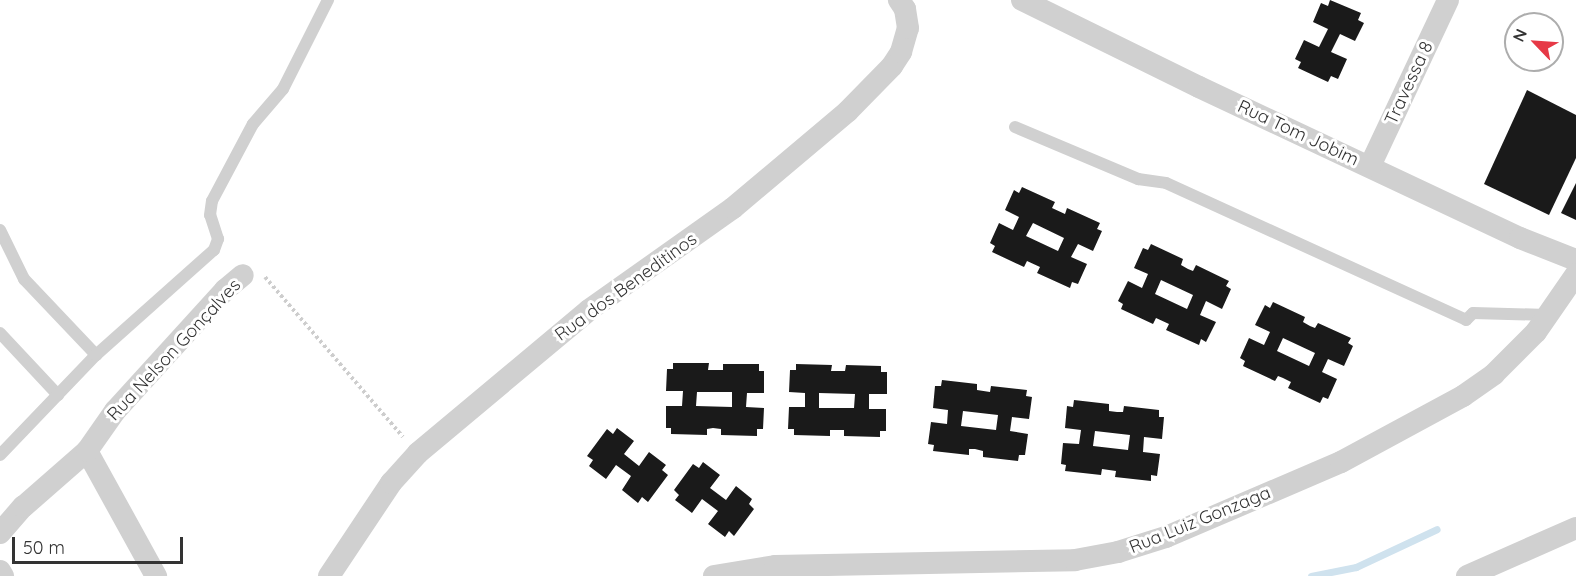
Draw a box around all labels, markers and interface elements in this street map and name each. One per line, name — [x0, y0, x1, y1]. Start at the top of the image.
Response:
north arrow — [1504, 12, 1564, 72]
text: N — [1508, 26, 1531, 45]
street label: Travessa 8 — [1380, 38, 1438, 128]
street label: Rua Tom Jobim — [1234, 95, 1362, 171]
street label: Rua dos Beneditinos — [551, 228, 701, 346]
street label: Rua Nelson Gonçalves — [103, 275, 245, 425]
street label: Rua Luiz Gonzaga — [1126, 482, 1274, 558]
scale bar — [15, 525, 186, 563]
text: 50 m — [23, 536, 65, 559]

